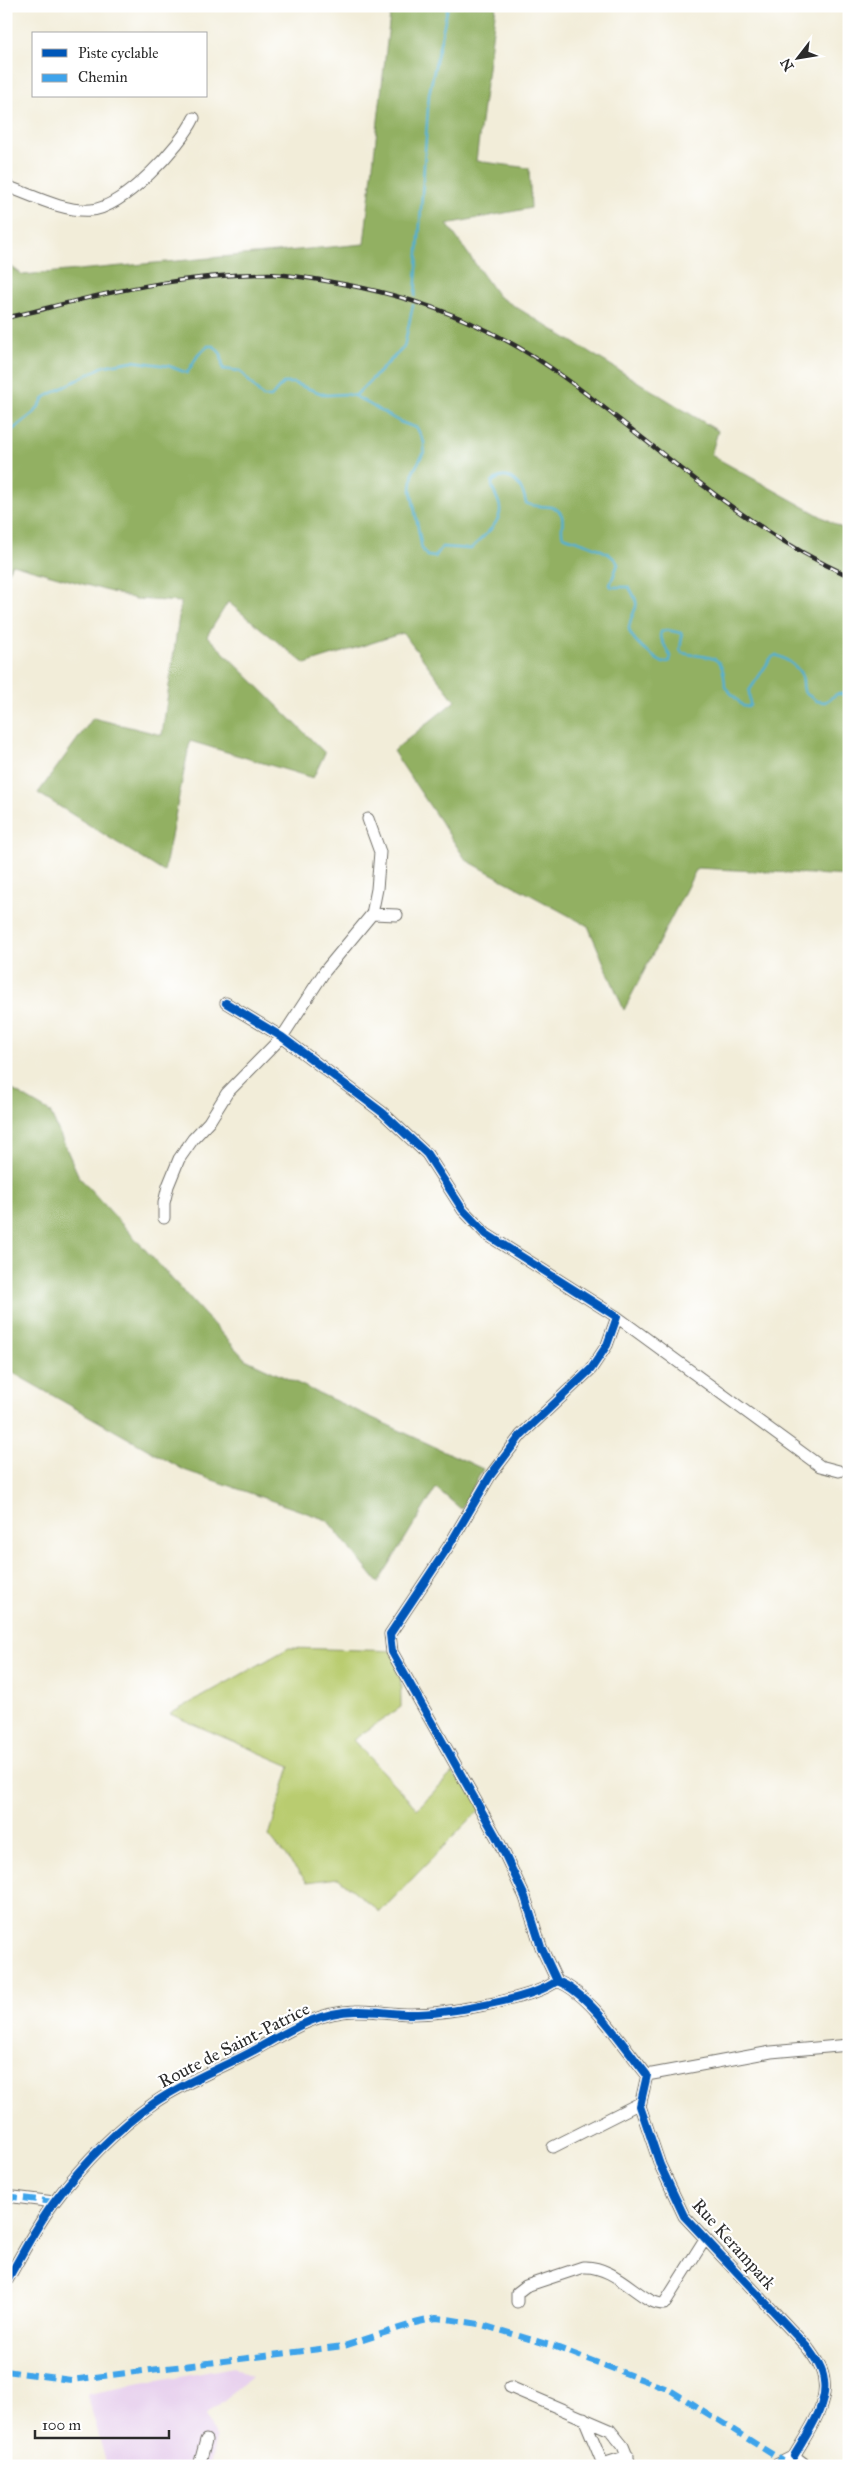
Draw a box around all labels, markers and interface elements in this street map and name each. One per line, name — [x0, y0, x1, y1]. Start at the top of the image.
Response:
legend — [32, 32, 208, 98]
north arrow — [772, 32, 822, 82]
text: Piste cyclable — [78, 44, 158, 62]
text: N — [777, 55, 798, 74]
text: Chemin — [78, 68, 128, 86]
street label: Route de Saint-Patrice — [155, 1997, 313, 2093]
street label: Rue Kerampark — [687, 2194, 781, 2294]
scale bar — [35, 2407, 169, 2439]
text: 100 m — [42, 2416, 82, 2434]

